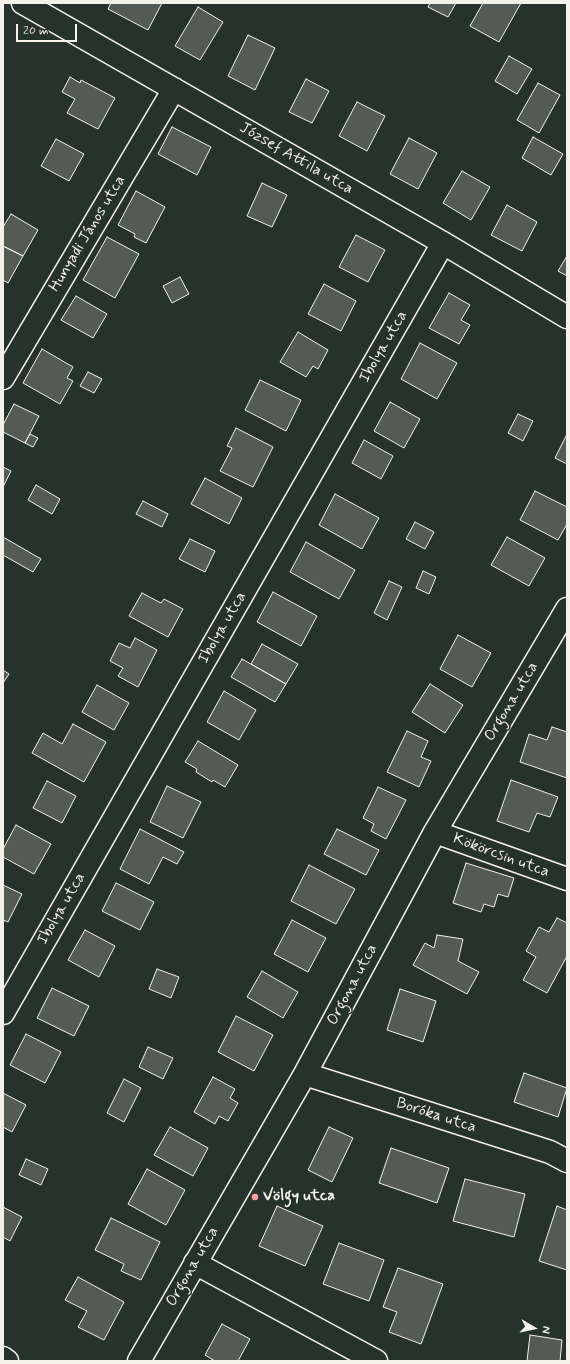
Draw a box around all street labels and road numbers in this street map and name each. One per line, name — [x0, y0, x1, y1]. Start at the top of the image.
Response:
street label: József Attila utca — [236, 119, 356, 199]
street label: Hunyadi János utca — [46, 172, 130, 296]
street label: Ibolya utca — [356, 308, 412, 386]
street label: Ibolya utca — [195, 589, 251, 667]
street label: Orgona utca — [481, 659, 543, 745]
street label: Kökörcsin utca — [450, 830, 552, 882]
street label: Ibolya utca — [34, 870, 90, 948]
street label: Orgona utca — [324, 941, 382, 1029]
street label: Boróka utca — [394, 1094, 478, 1138]
street label: Orgona utca — [162, 1224, 224, 1310]

